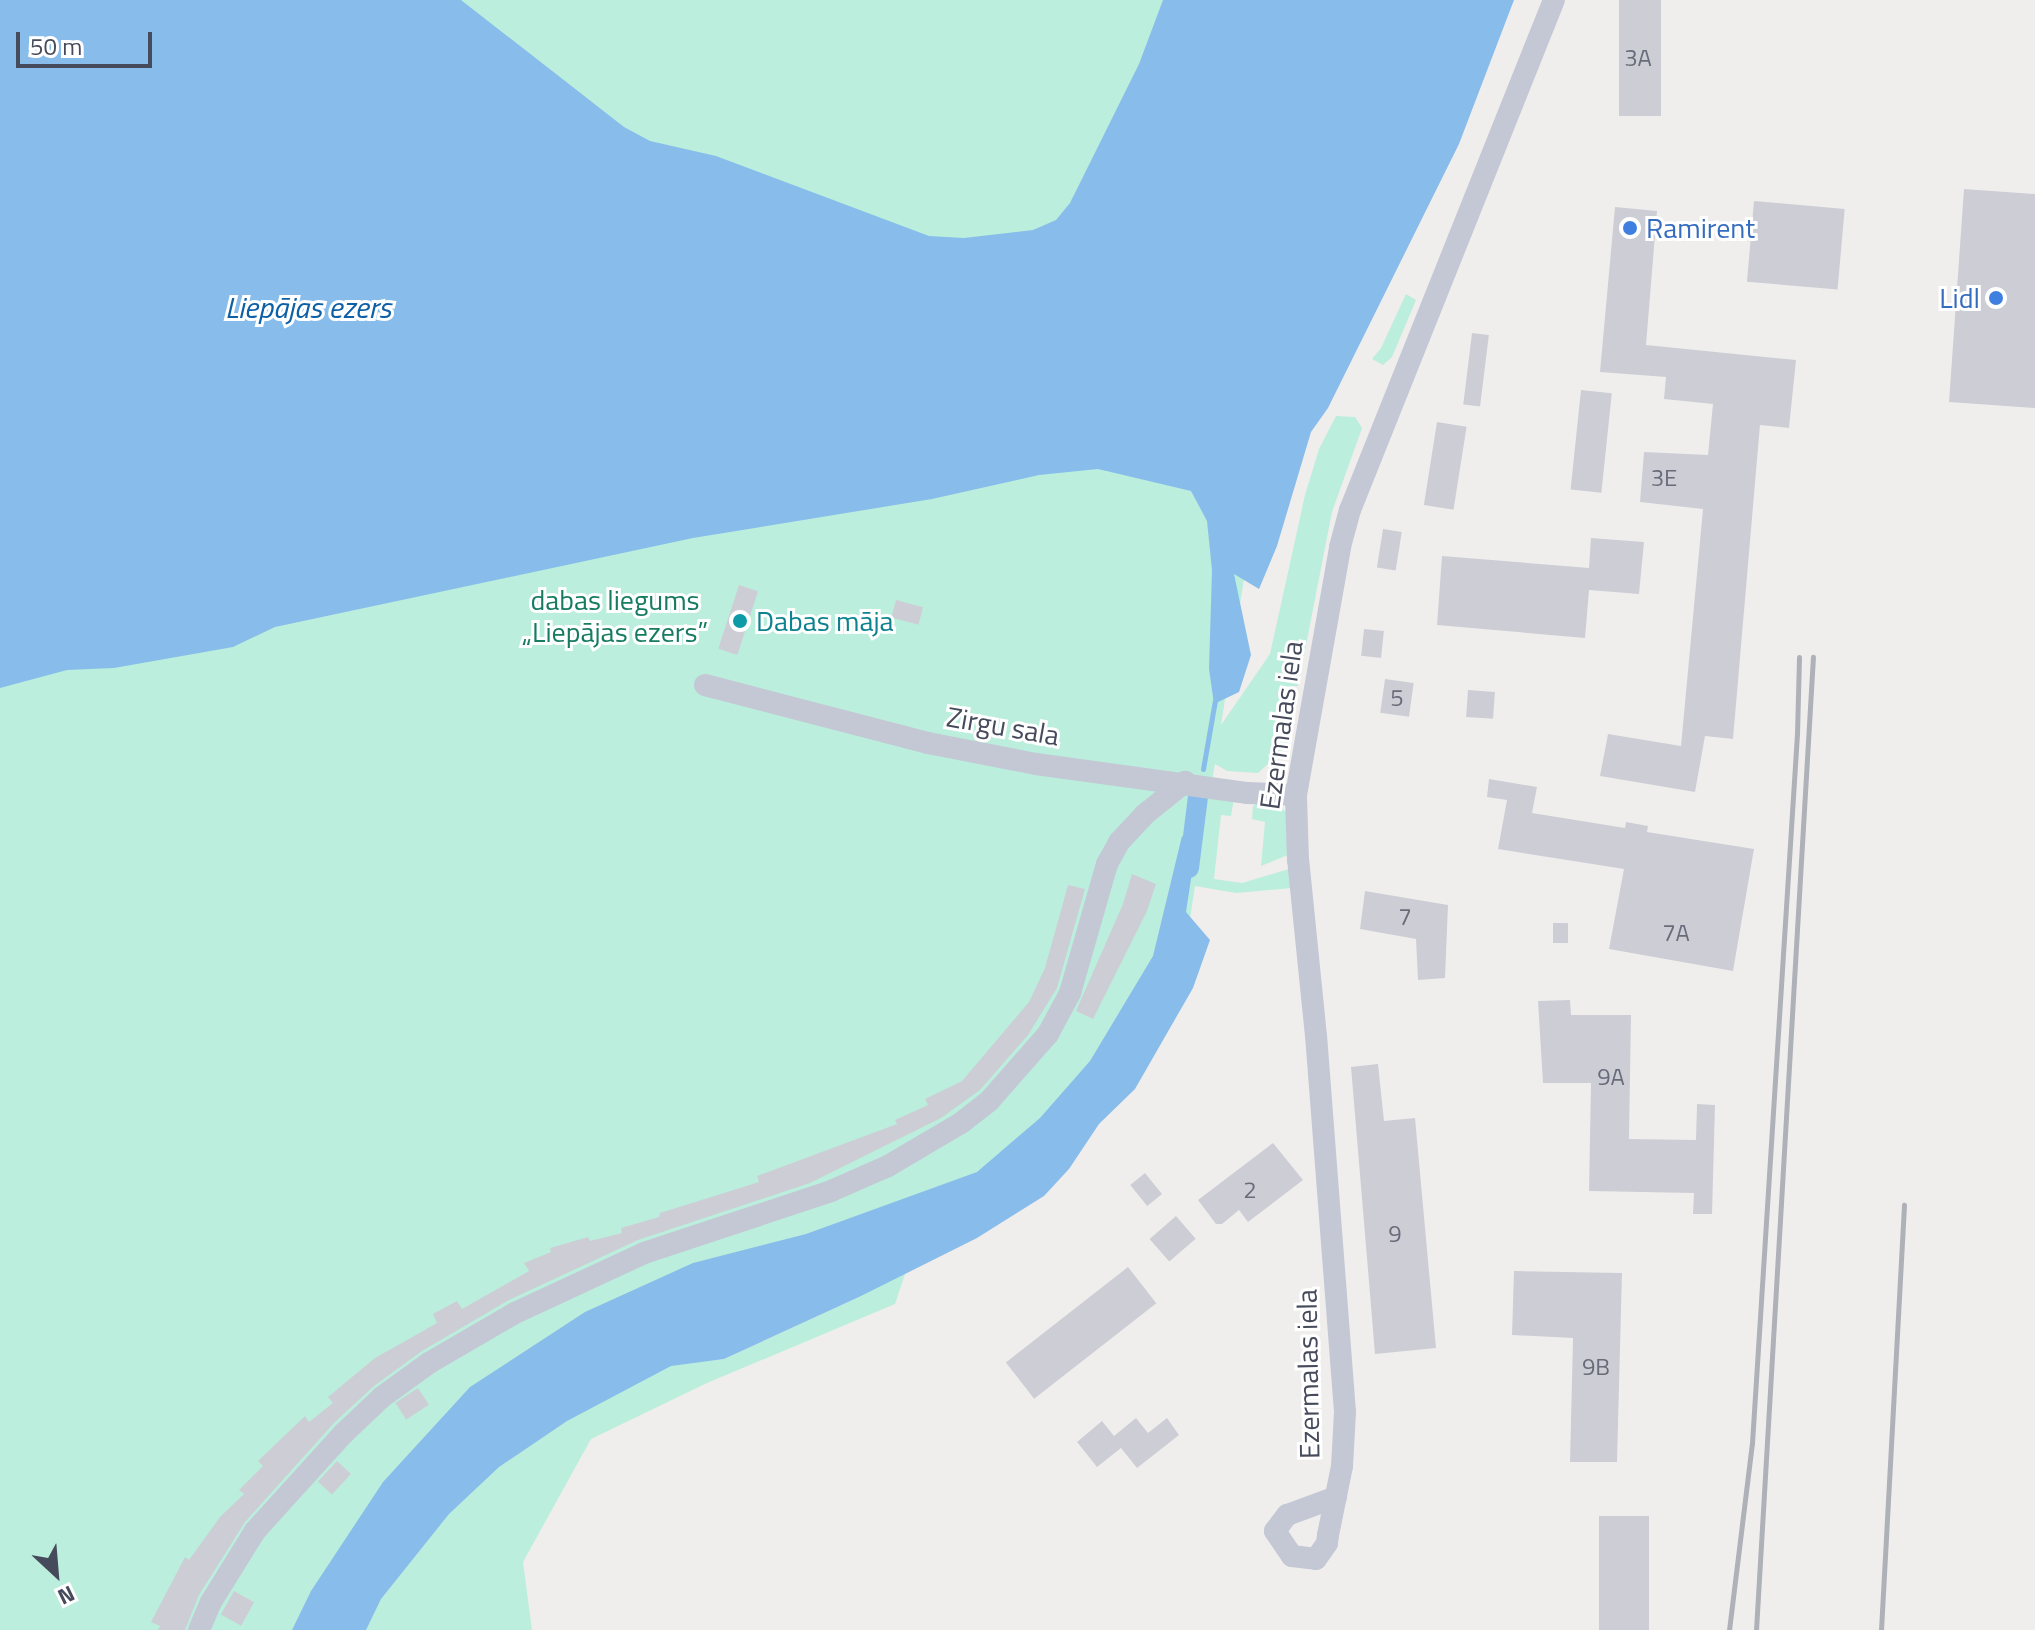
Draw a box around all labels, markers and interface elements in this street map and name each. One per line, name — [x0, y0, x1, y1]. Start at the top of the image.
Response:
scale bar — [20, 16, 156, 66]
text: 50 m — [30, 28, 82, 64]
house number: 3A — [1624, 44, 1652, 72]
place label: Ramirent — [1646, 211, 1755, 245]
marker: Ramirent — [1621, 219, 1639, 237]
place label: Lidl — [1939, 281, 1980, 315]
water label: Liepājas ezers — [225, 289, 391, 325]
marker: Lidl — [1987, 289, 2005, 307]
house number: 3E — [1651, 464, 1677, 492]
park label: dabas liegums „Liepājas ezers” — [522, 583, 708, 649]
place label: Dabas māja — [756, 604, 894, 638]
marker: Dabas māja — [731, 612, 749, 630]
street label: Ezermalas iela — [1253, 639, 1309, 811]
house number: 5 — [1390, 684, 1404, 712]
street label: Zirgu sala — [944, 700, 1062, 752]
house number: 7 — [1398, 903, 1412, 931]
house number: 7A — [1662, 919, 1690, 947]
house number: 9A — [1597, 1063, 1625, 1091]
house number: 2 — [1243, 1176, 1257, 1204]
house number: 9 — [1388, 1220, 1402, 1248]
street label: Ezermalas iela — [1290, 1289, 1326, 1459]
house number: 9B — [1582, 1353, 1610, 1381]
north arrow — [16, 1534, 96, 1614]
text: N — [52, 1577, 81, 1614]

